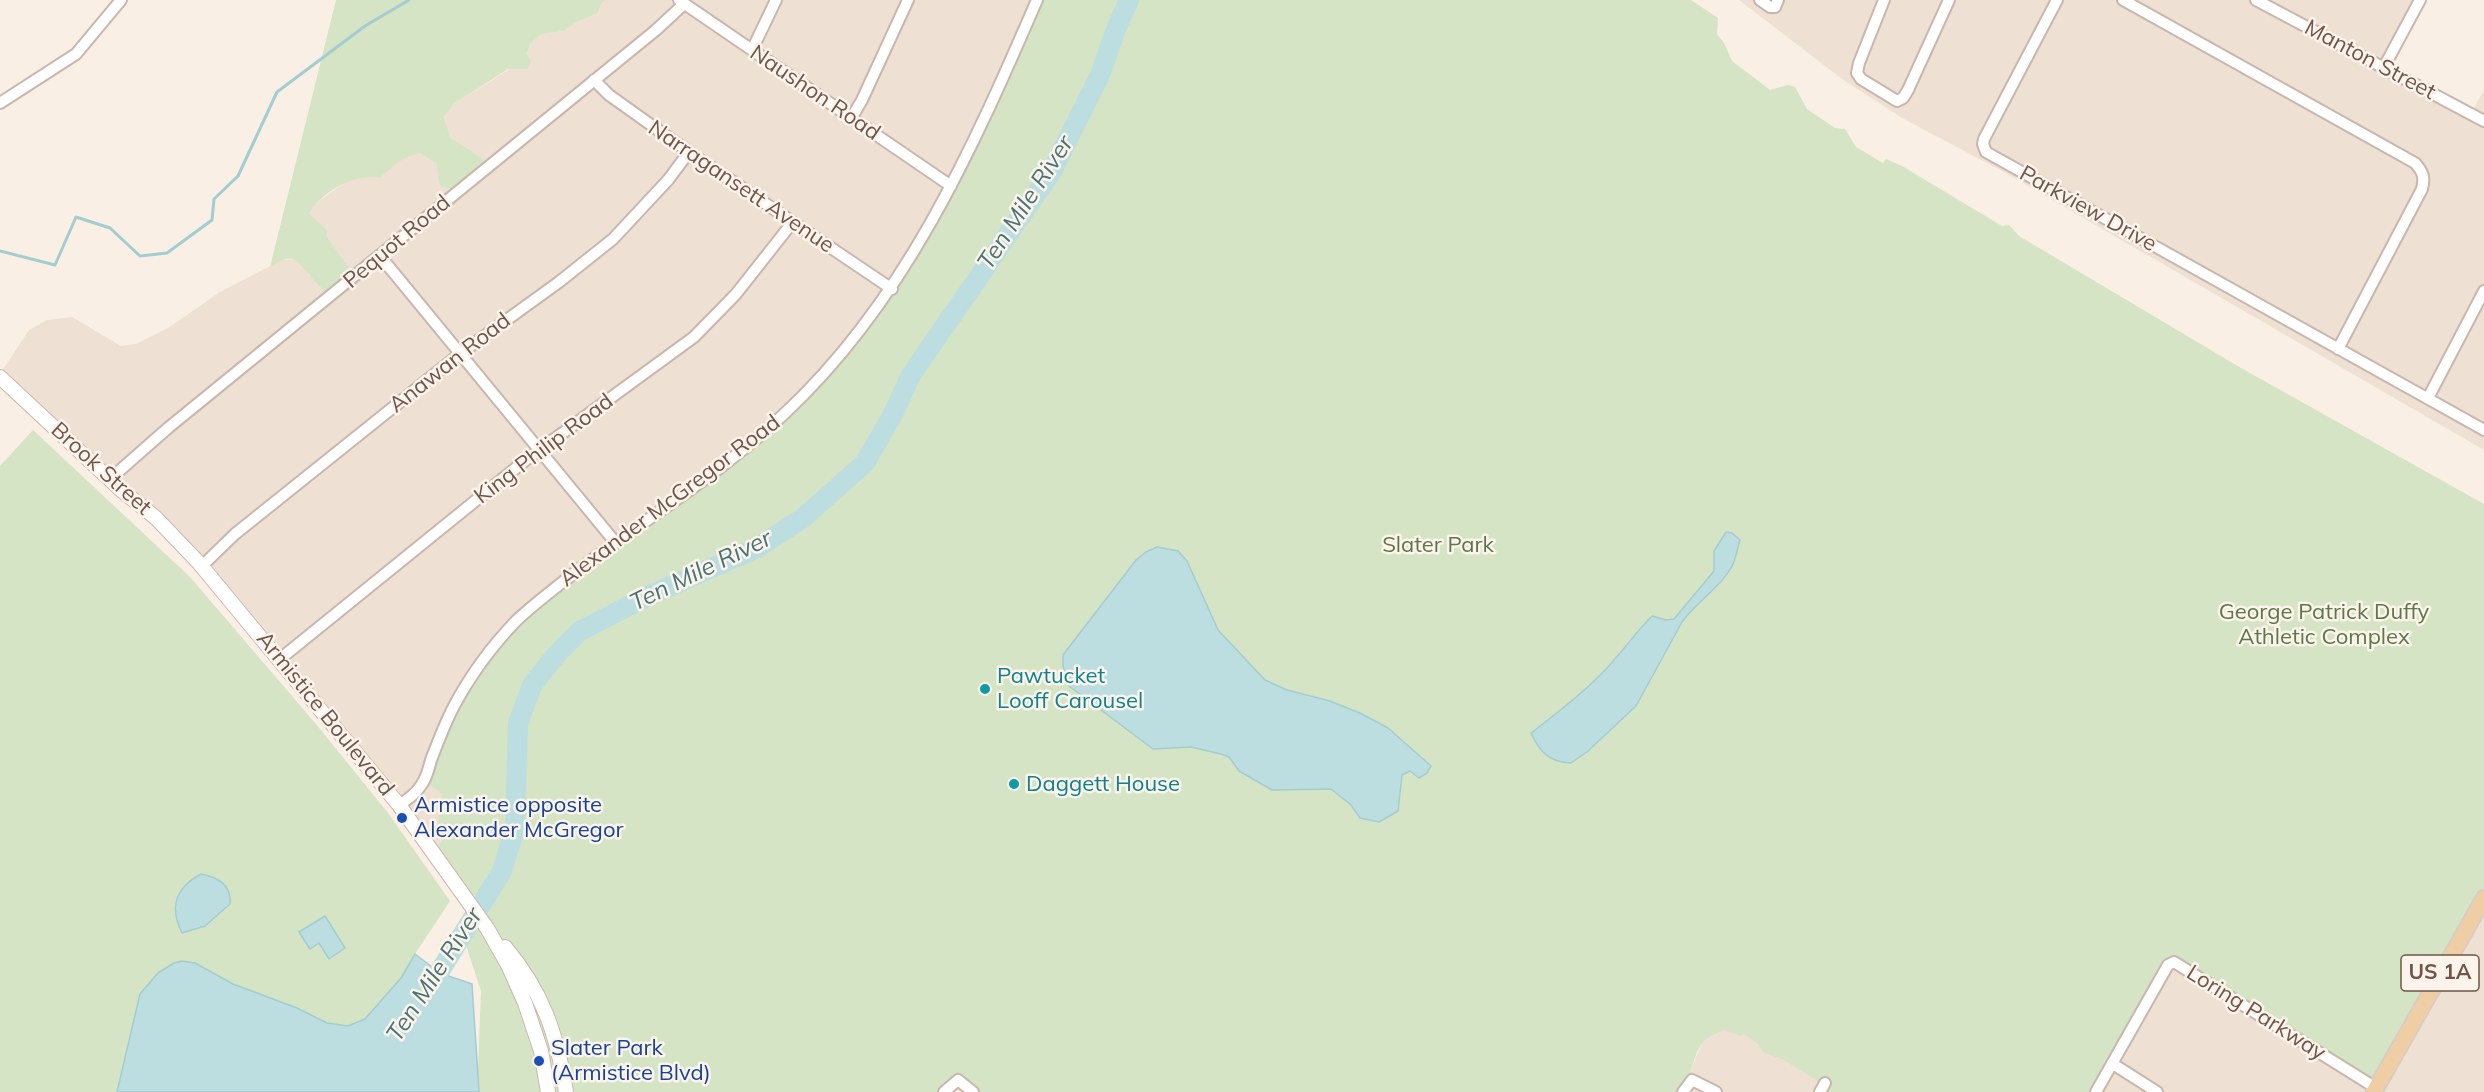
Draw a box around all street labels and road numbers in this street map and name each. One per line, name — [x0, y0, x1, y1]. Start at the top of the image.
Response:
street label: Manton Street — [2300, 14, 2440, 106]
street label: Naushon Road — [745, 40, 885, 146]
street label: Narragansett Avenue — [643, 115, 839, 259]
street label: Parkview Drive — [2015, 160, 2161, 258]
street label: Pequot Road — [338, 190, 456, 294]
street label: Anawan Road — [384, 307, 516, 419]
street label: King Philip Road — [469, 388, 619, 510]
street label: Alexander McGregor Road — [555, 409, 785, 593]
street label: Brook Street — [45, 417, 157, 521]
street label: Armistice Boulevard — [251, 626, 399, 802]
road number: US 1A — [2401, 955, 2479, 991]
street label: Loring Parkway — [2182, 960, 2330, 1066]

